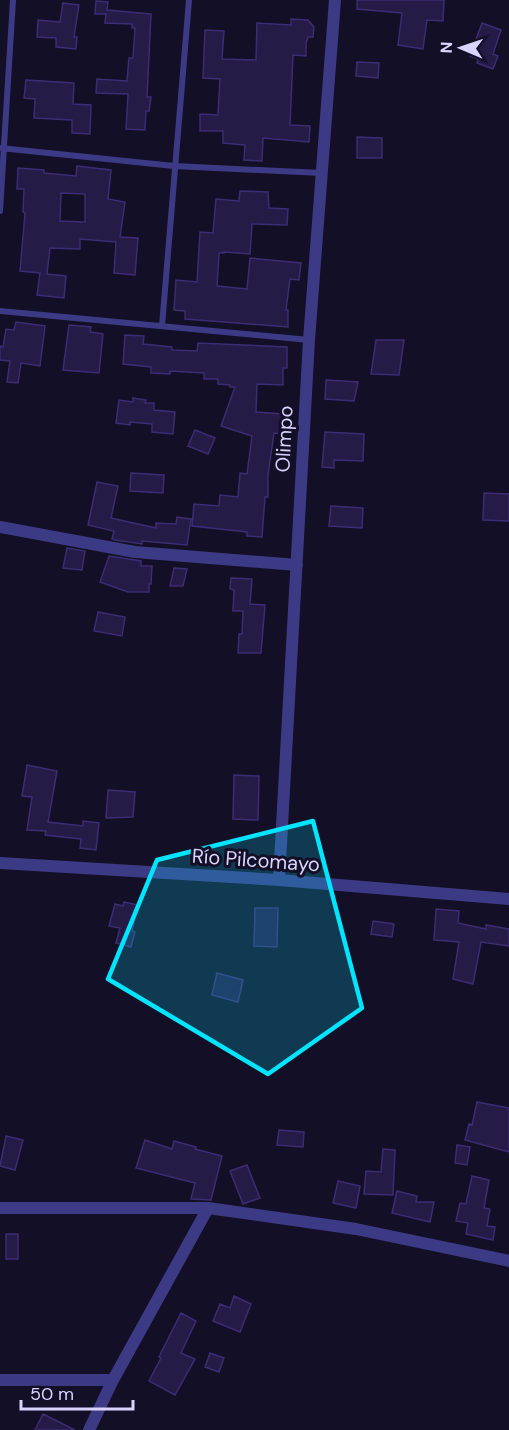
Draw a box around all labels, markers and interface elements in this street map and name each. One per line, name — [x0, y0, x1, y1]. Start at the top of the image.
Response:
north arrow — [431, 18, 491, 78]
text: N — [436, 41, 457, 54]
street label: Olimpo — [269, 405, 299, 473]
street label: Río Pilcomayo — [191, 843, 321, 877]
scale bar — [21, 1373, 134, 1411]
text: 50 m — [30, 1382, 74, 1406]

